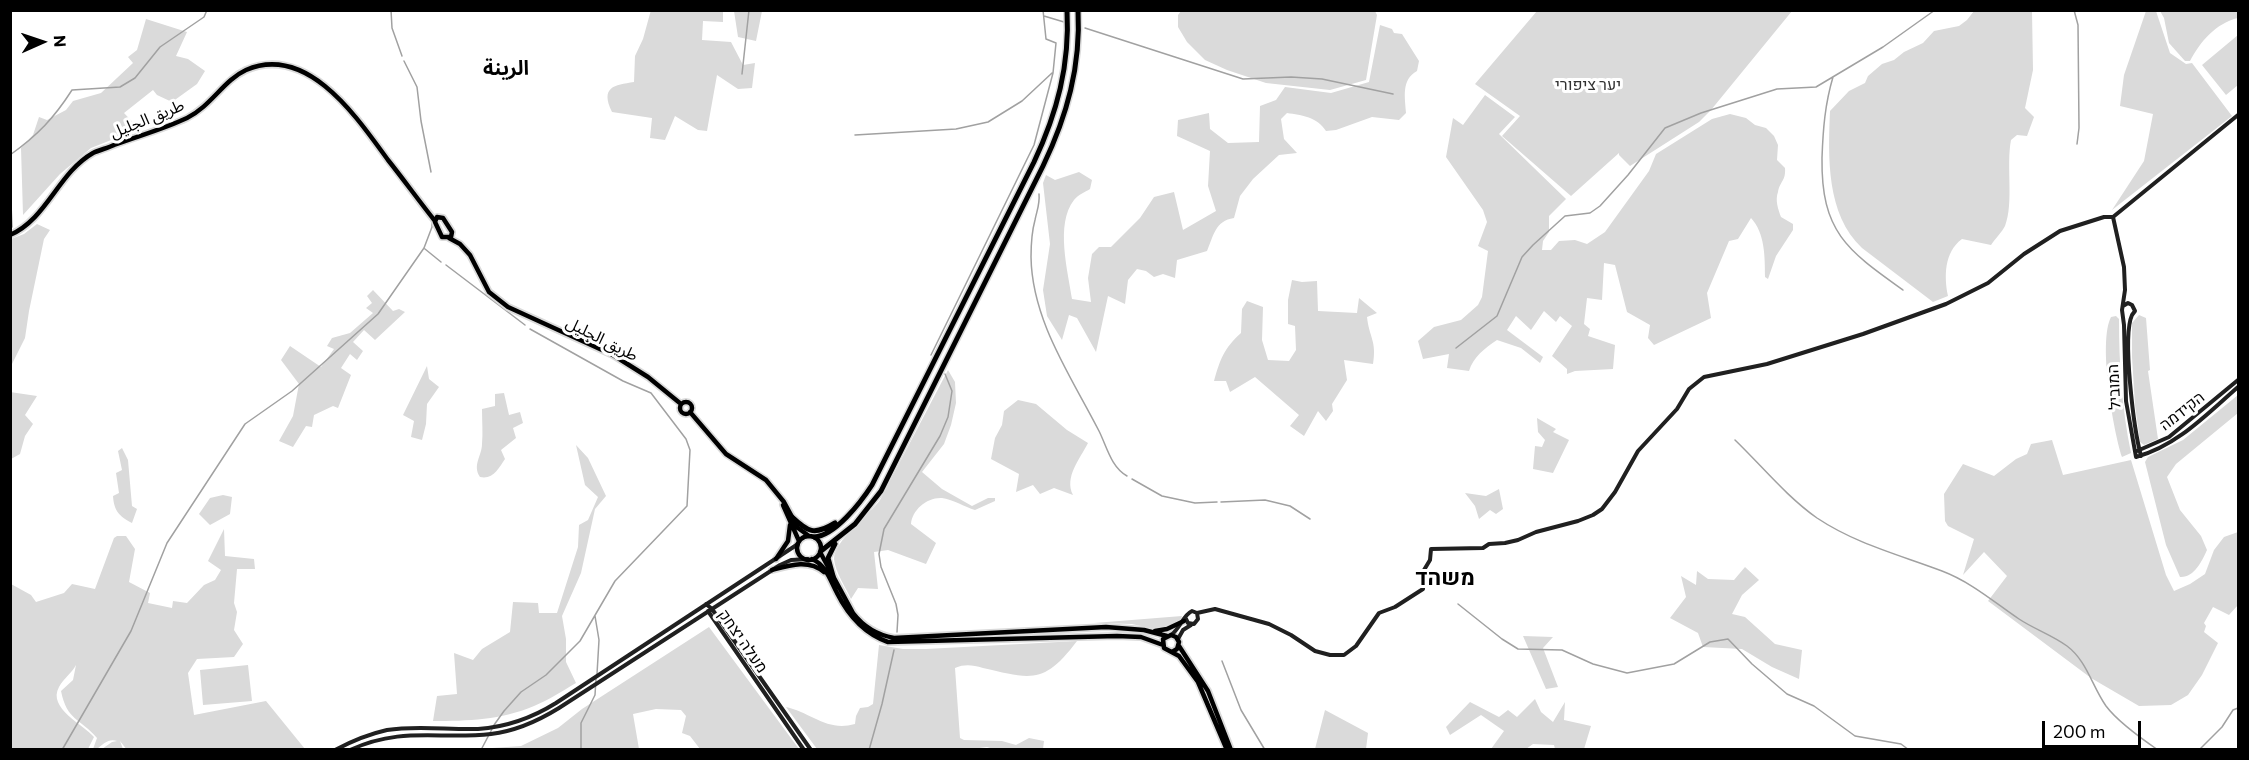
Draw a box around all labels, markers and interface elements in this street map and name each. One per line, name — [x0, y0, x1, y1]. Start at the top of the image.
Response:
north arrow — [12, 12, 72, 72]
text: N — [51, 35, 70, 48]
district label: الرينة — [483, 56, 529, 80]
park label: יער ציפורי — [1555, 75, 1621, 95]
street label: طريق الجليل — [107, 95, 187, 143]
street label: طريق الجليل — [563, 313, 641, 365]
street label: המוביל — [2103, 364, 2125, 410]
street label: הקידמה — [2156, 387, 2208, 435]
district label: משהד — [1415, 565, 1475, 591]
street label: מעלה יצחק — [714, 605, 772, 677]
scale bar — [2045, 709, 2144, 747]
text: 200 m — [2053, 720, 2106, 742]

